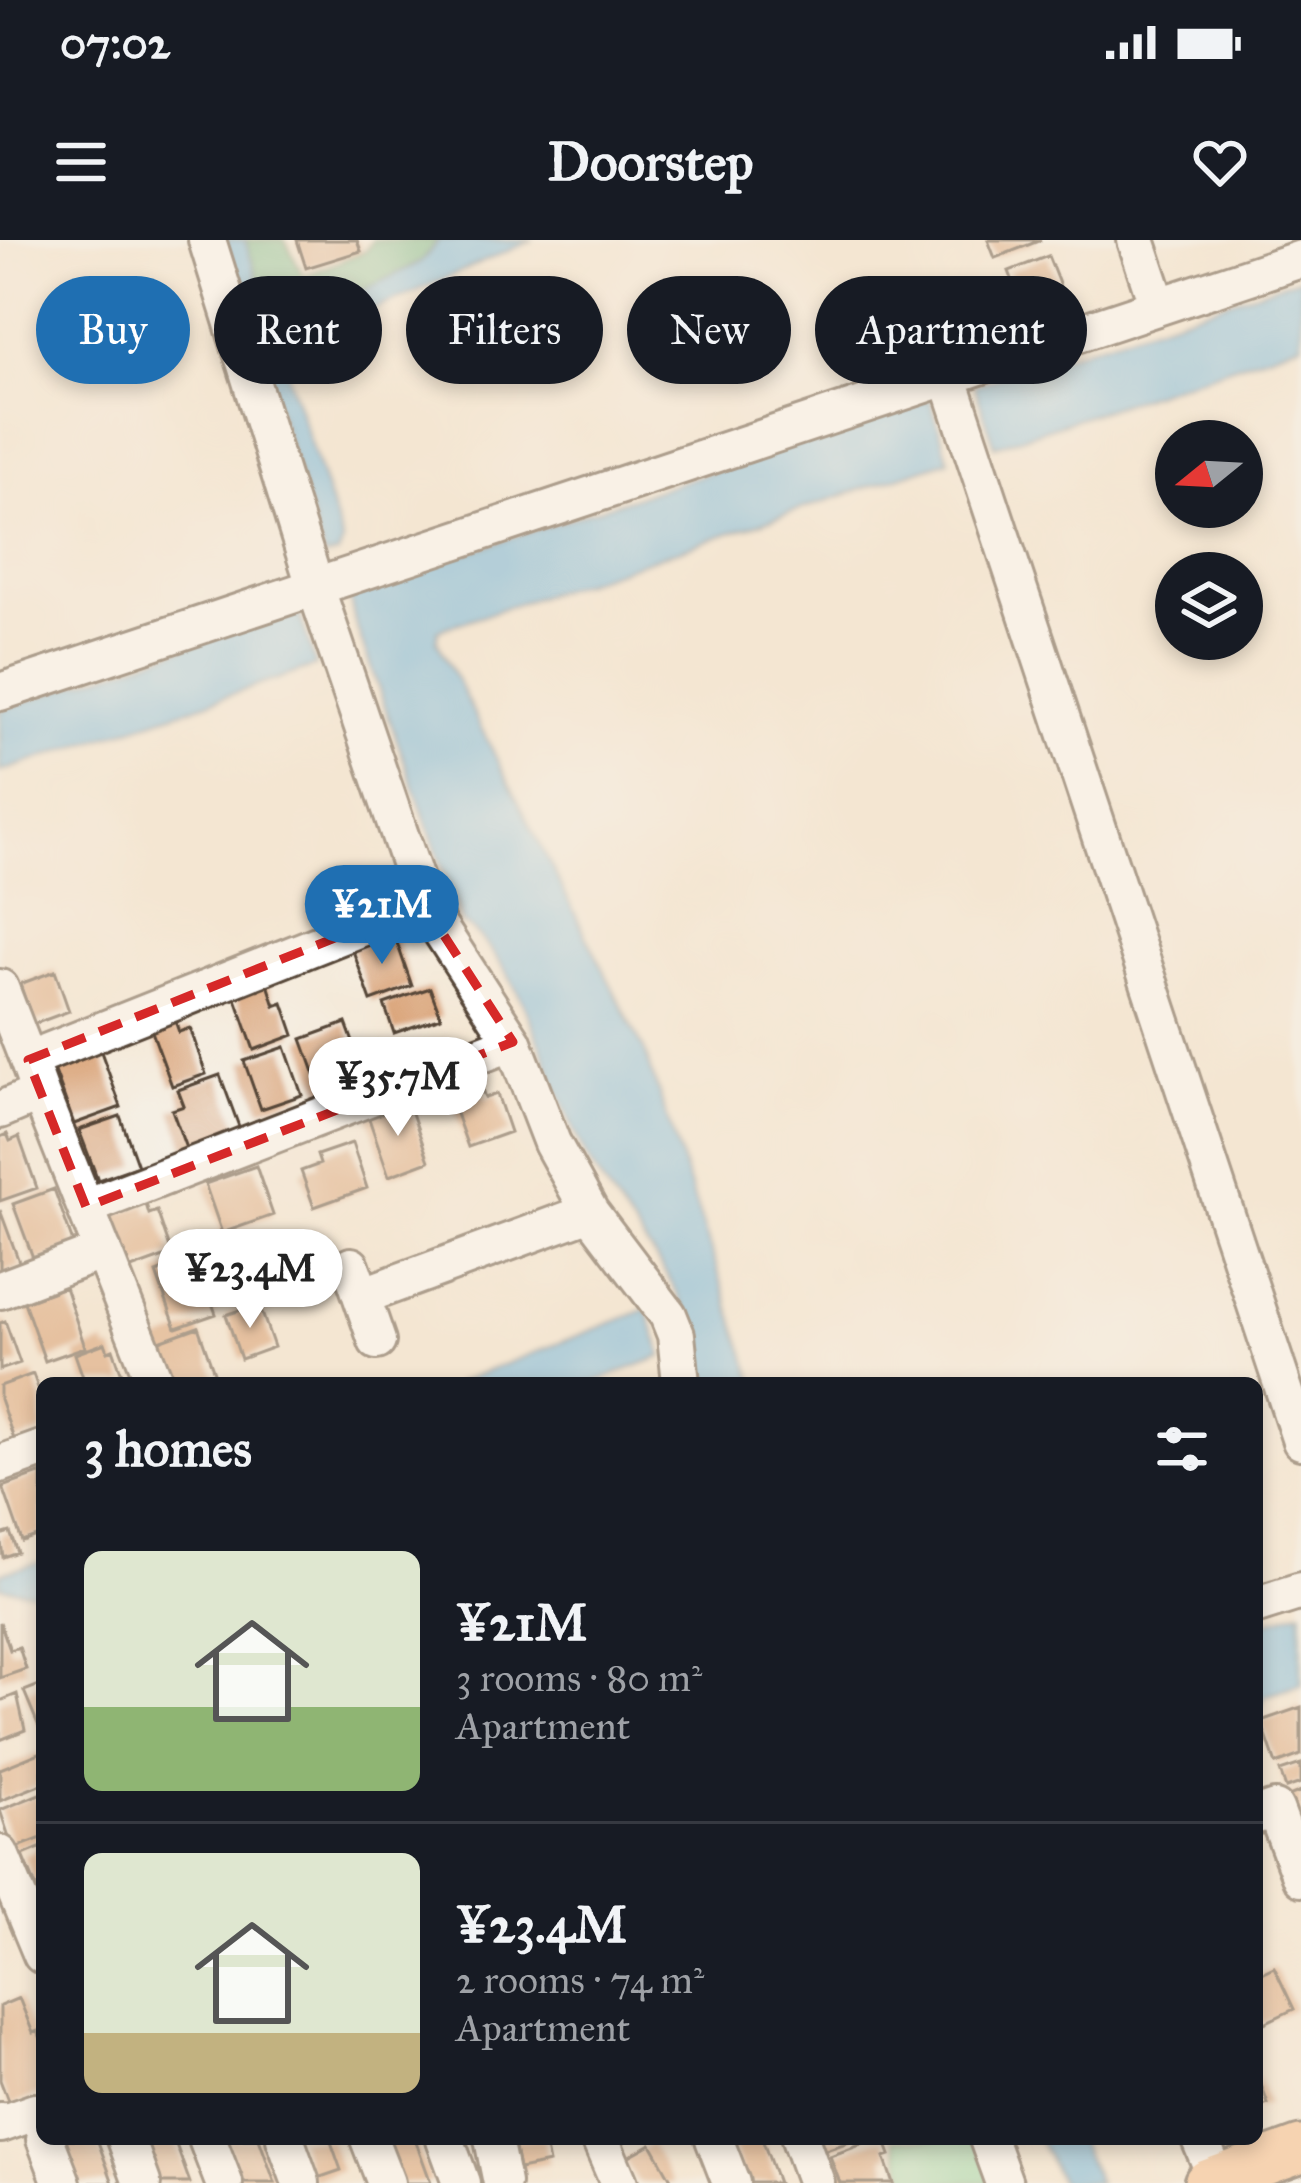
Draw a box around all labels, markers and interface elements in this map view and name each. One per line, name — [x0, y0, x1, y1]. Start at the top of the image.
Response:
text: 07:02 — [60, 15, 170, 70]
icon: menu — [48, 129, 114, 195]
text: Doorstep — [547, 129, 754, 195]
icon: heart — [1187, 129, 1253, 195]
chip: Buy — [36, 276, 190, 384]
chip: Rent — [214, 276, 382, 384]
chip: Filters — [406, 276, 603, 384]
chip: New — [627, 276, 791, 384]
chip: Apartment — [815, 276, 1087, 384]
north arrow — [1155, 420, 1263, 528]
map controls — [1155, 420, 1263, 660]
button: layers — [1155, 552, 1263, 660]
pin: ¥21M — [311, 865, 453, 967]
text: ¥21M — [332, 880, 432, 928]
pin: ¥35.7M — [300, 1037, 496, 1139]
text: ¥35.7M — [335, 1052, 461, 1100]
pin: ¥23.4M — [152, 1229, 348, 1331]
text: ¥23.4M — [185, 1244, 315, 1292]
icon: filters — [1149, 1416, 1215, 1482]
text: 3 homes — [84, 1418, 252, 1480]
text: ¥21M — [456, 1592, 587, 1654]
icon: home — [180, 1599, 324, 1743]
text: 3 rooms · 80 m² — [456, 1654, 702, 1702]
text: Apartment — [456, 1702, 630, 1750]
text: ¥23.4M — [456, 1894, 627, 1956]
icon: home — [180, 1901, 324, 2045]
text: 2 rooms · 74 m² — [456, 1956, 704, 2004]
text: Apartment — [456, 2004, 630, 2052]

